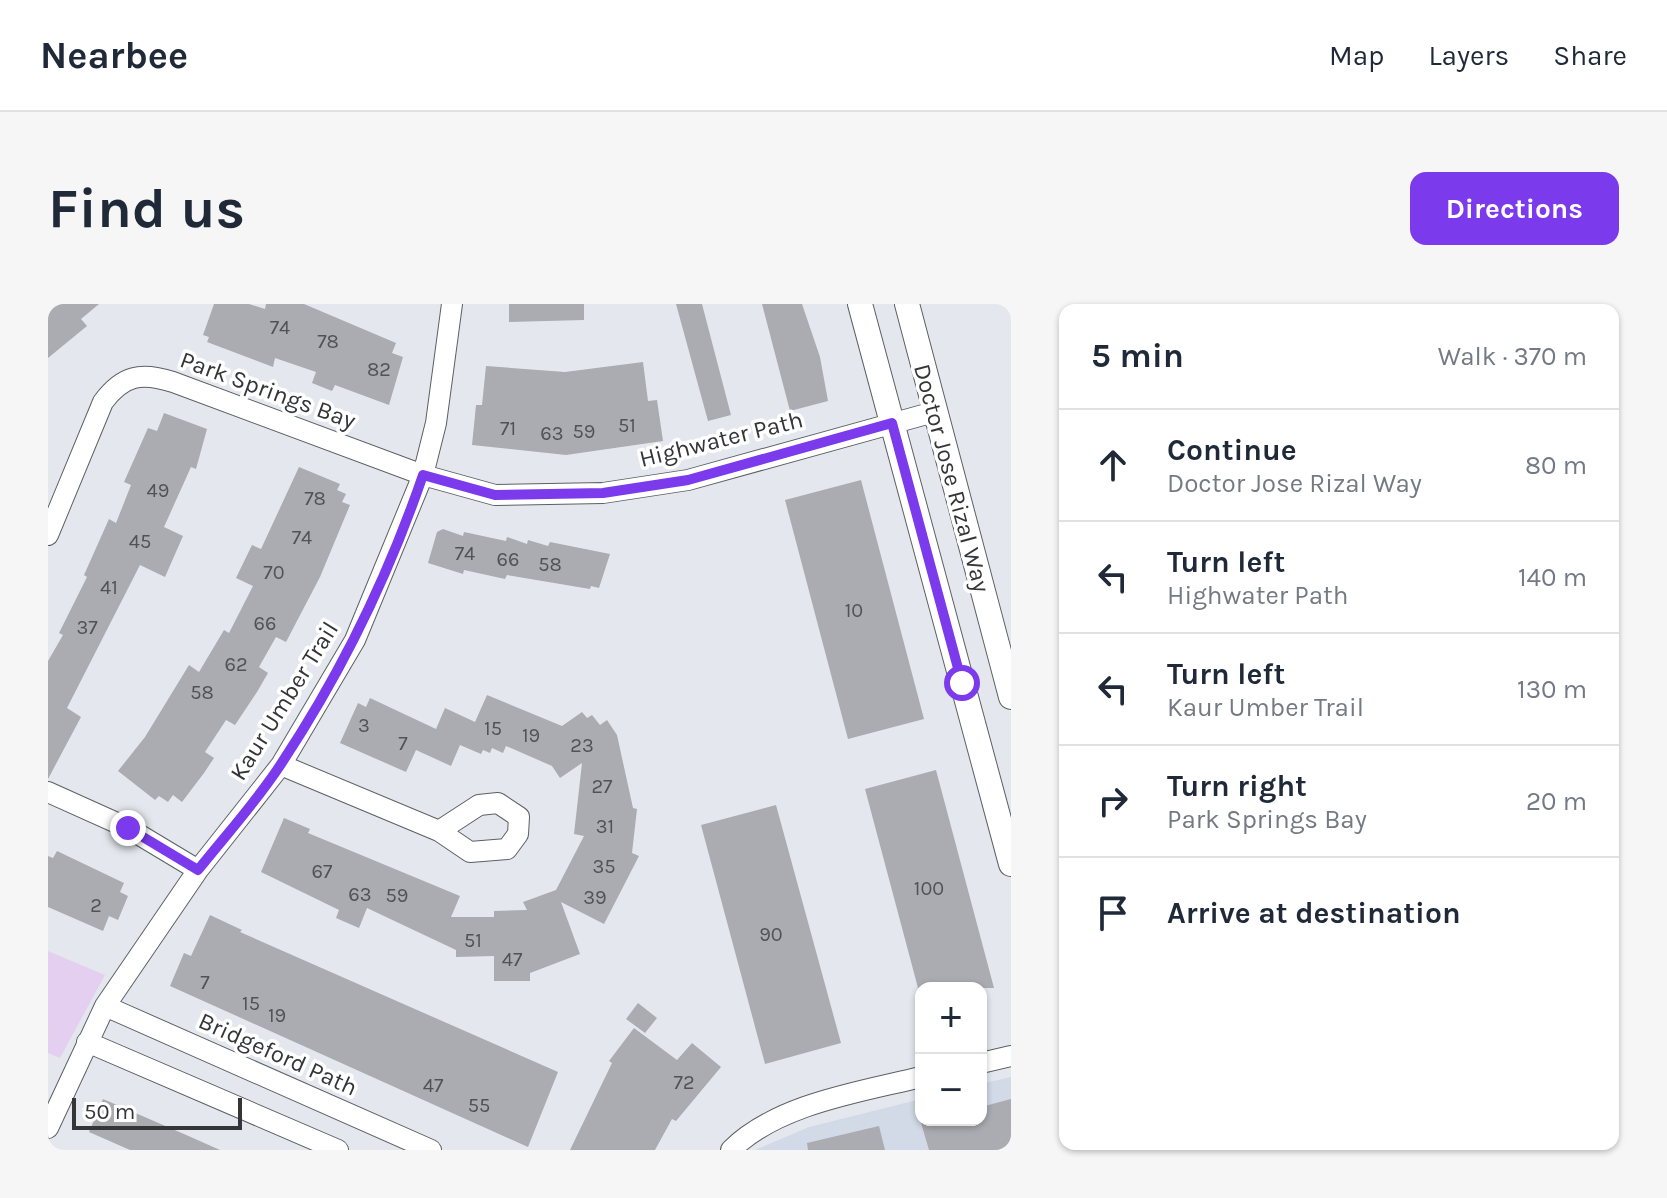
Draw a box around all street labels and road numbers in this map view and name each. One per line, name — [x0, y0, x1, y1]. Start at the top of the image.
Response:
street label: Park Springs Bay — [177, 345, 359, 435]
street label: Doctor Jose Rizal Way — [908, 361, 996, 595]
street label: Highwater Path — [636, 405, 806, 473]
street label: Kaur Umber Trail — [224, 617, 344, 785]
street label: Bridgeford Path — [194, 1006, 362, 1102]

